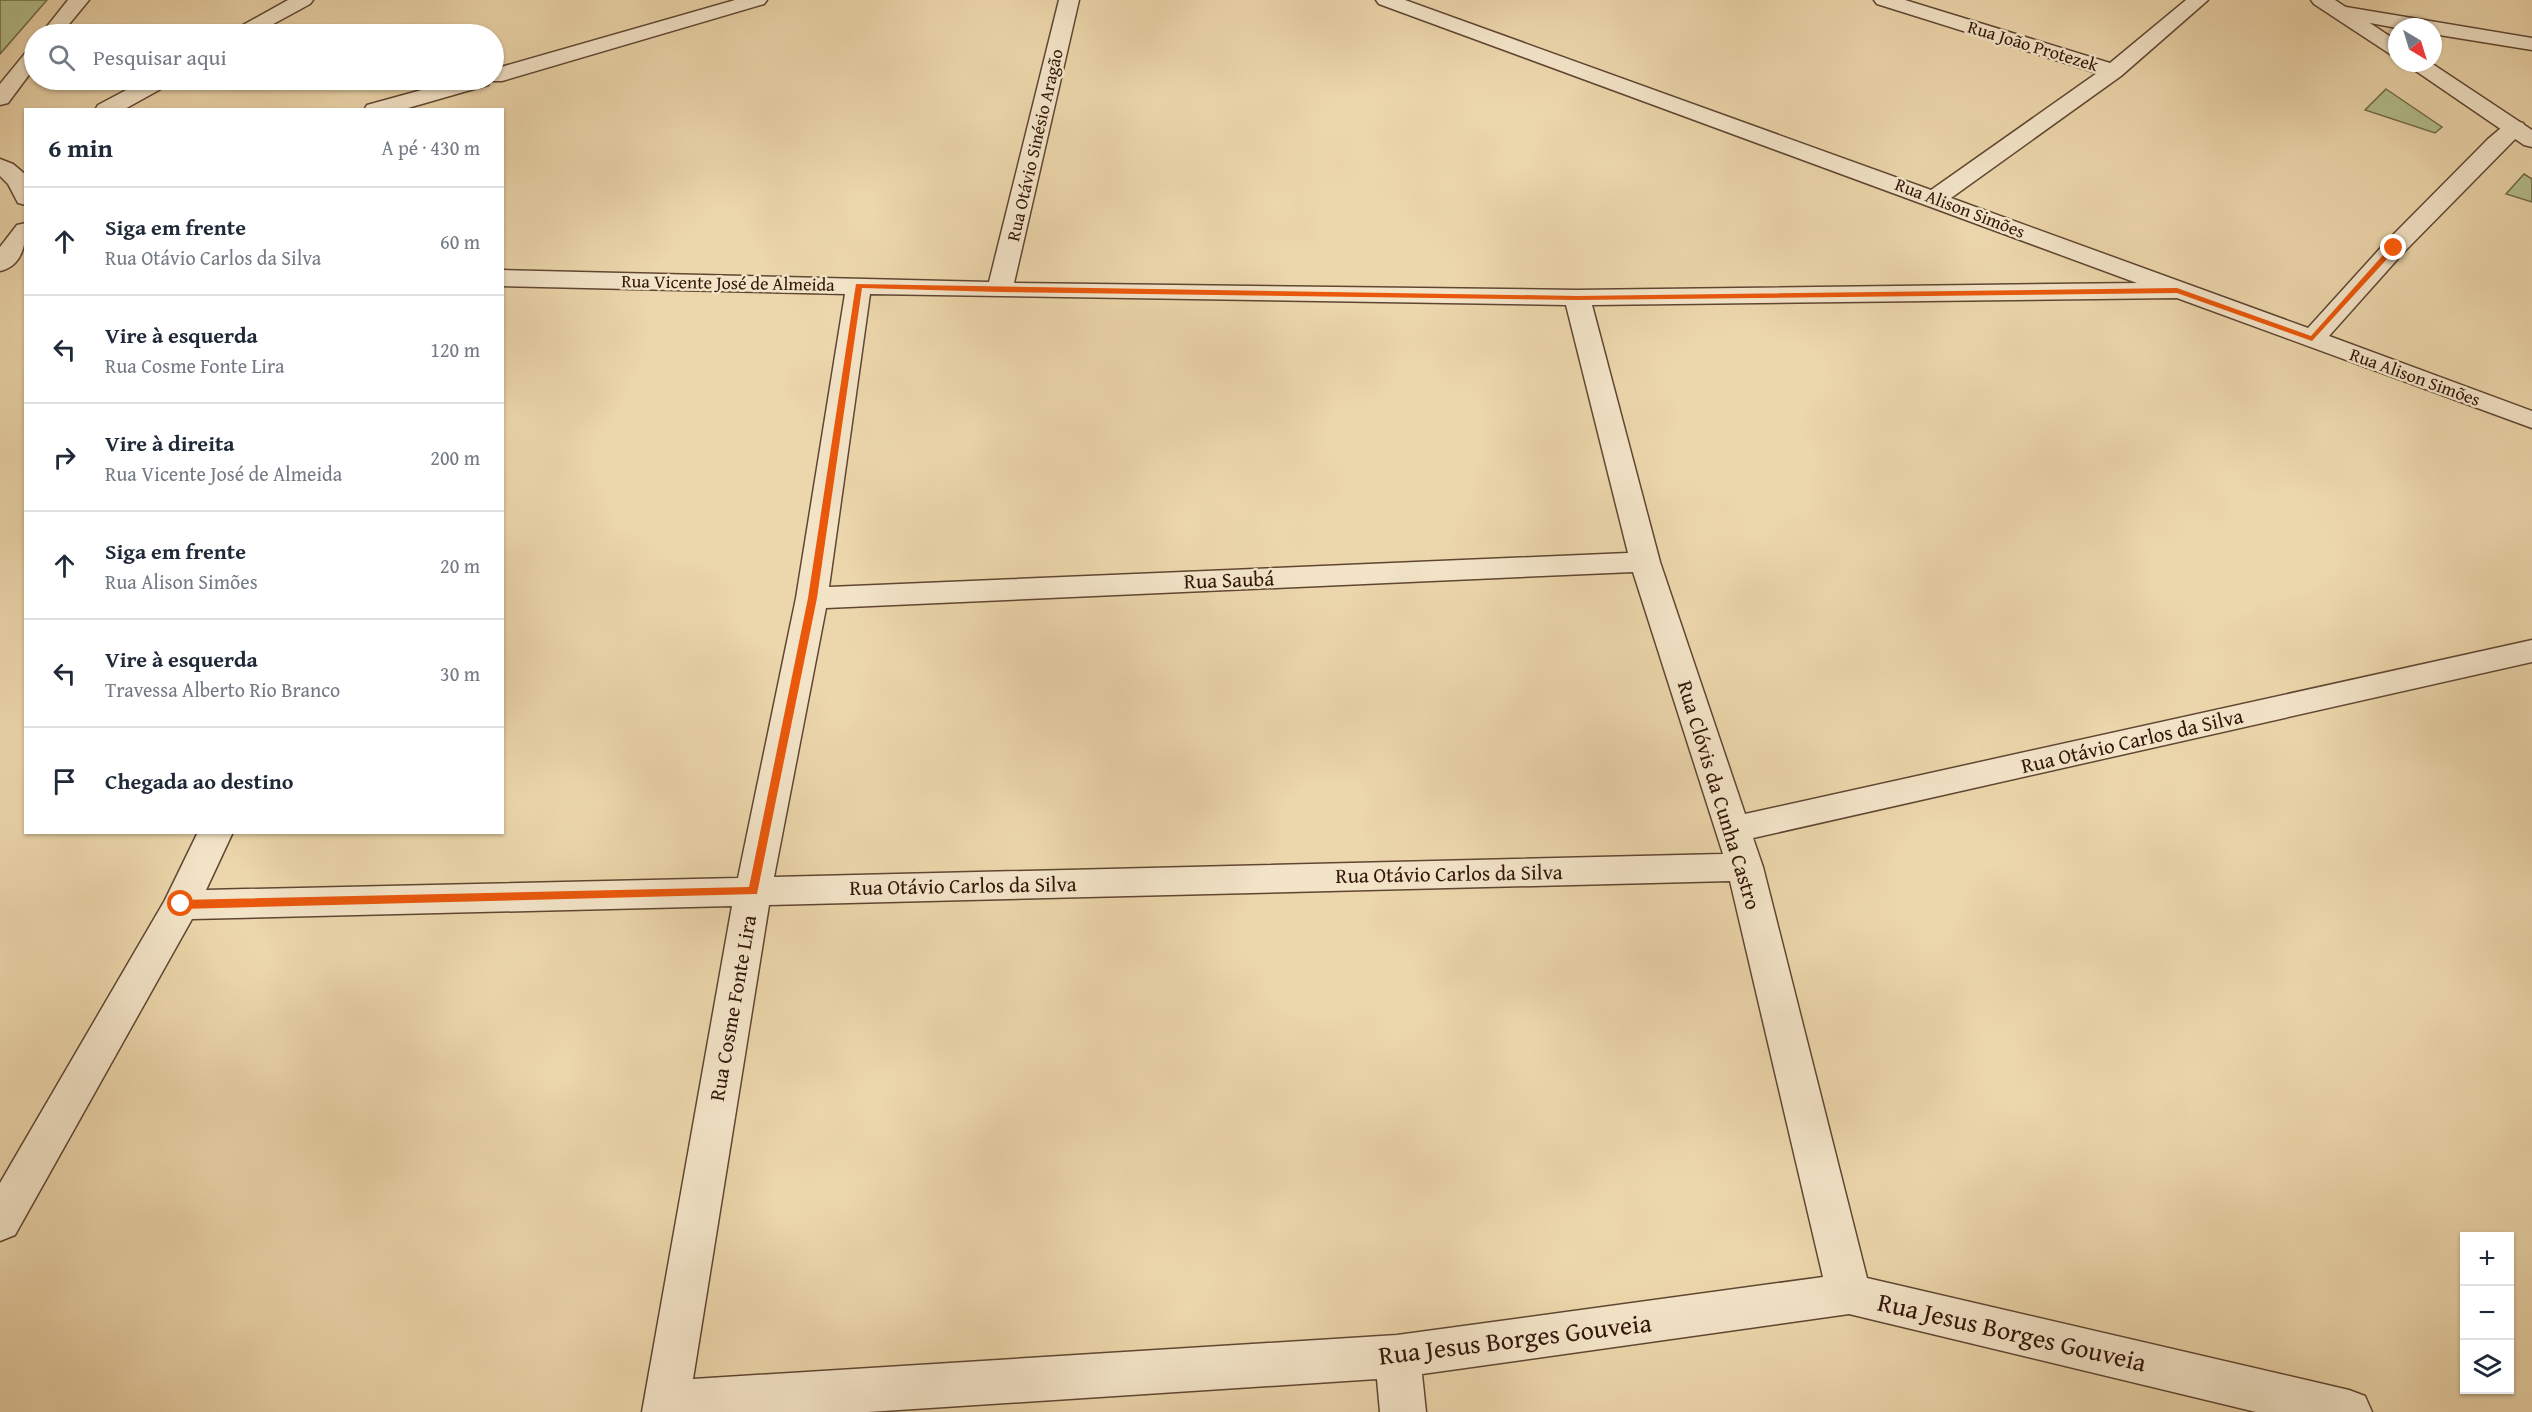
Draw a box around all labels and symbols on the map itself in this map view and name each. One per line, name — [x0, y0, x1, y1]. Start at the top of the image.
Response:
street label: Rua João Protezek — [1964, 13, 2103, 78]
north arrow — [2388, 18, 2442, 72]
street label: Rua Otávio Sinésio Aragão — [999, 46, 1070, 244]
street label: Rua Alison Simões — [1891, 170, 2029, 245]
route end — [2380, 234, 2406, 260]
street label: Rua Vicente José de Almeida — [621, 267, 835, 298]
street label: Rua Alison Simões — [2346, 340, 2484, 413]
street label: Rua Saubá — [1183, 562, 1275, 597]
street label: Rua Clóvis da Cunha Castro — [1670, 676, 1769, 913]
street label: Rua Otávio Carlos da Silva — [2018, 700, 2246, 781]
street label: Rua Otávio Carlos da Silva — [1335, 856, 1563, 891]
street label: Rua Otávio Carlos da Silva — [849, 868, 1077, 903]
route start — [167, 890, 193, 916]
street label: Rua Cosme Fonte Lira — [701, 912, 764, 1103]
street label: Rua Jesus Borges Gouveia — [1874, 1282, 2151, 1382]
street label: Rua Jesus Borges Gouveia — [1376, 1302, 1654, 1375]

